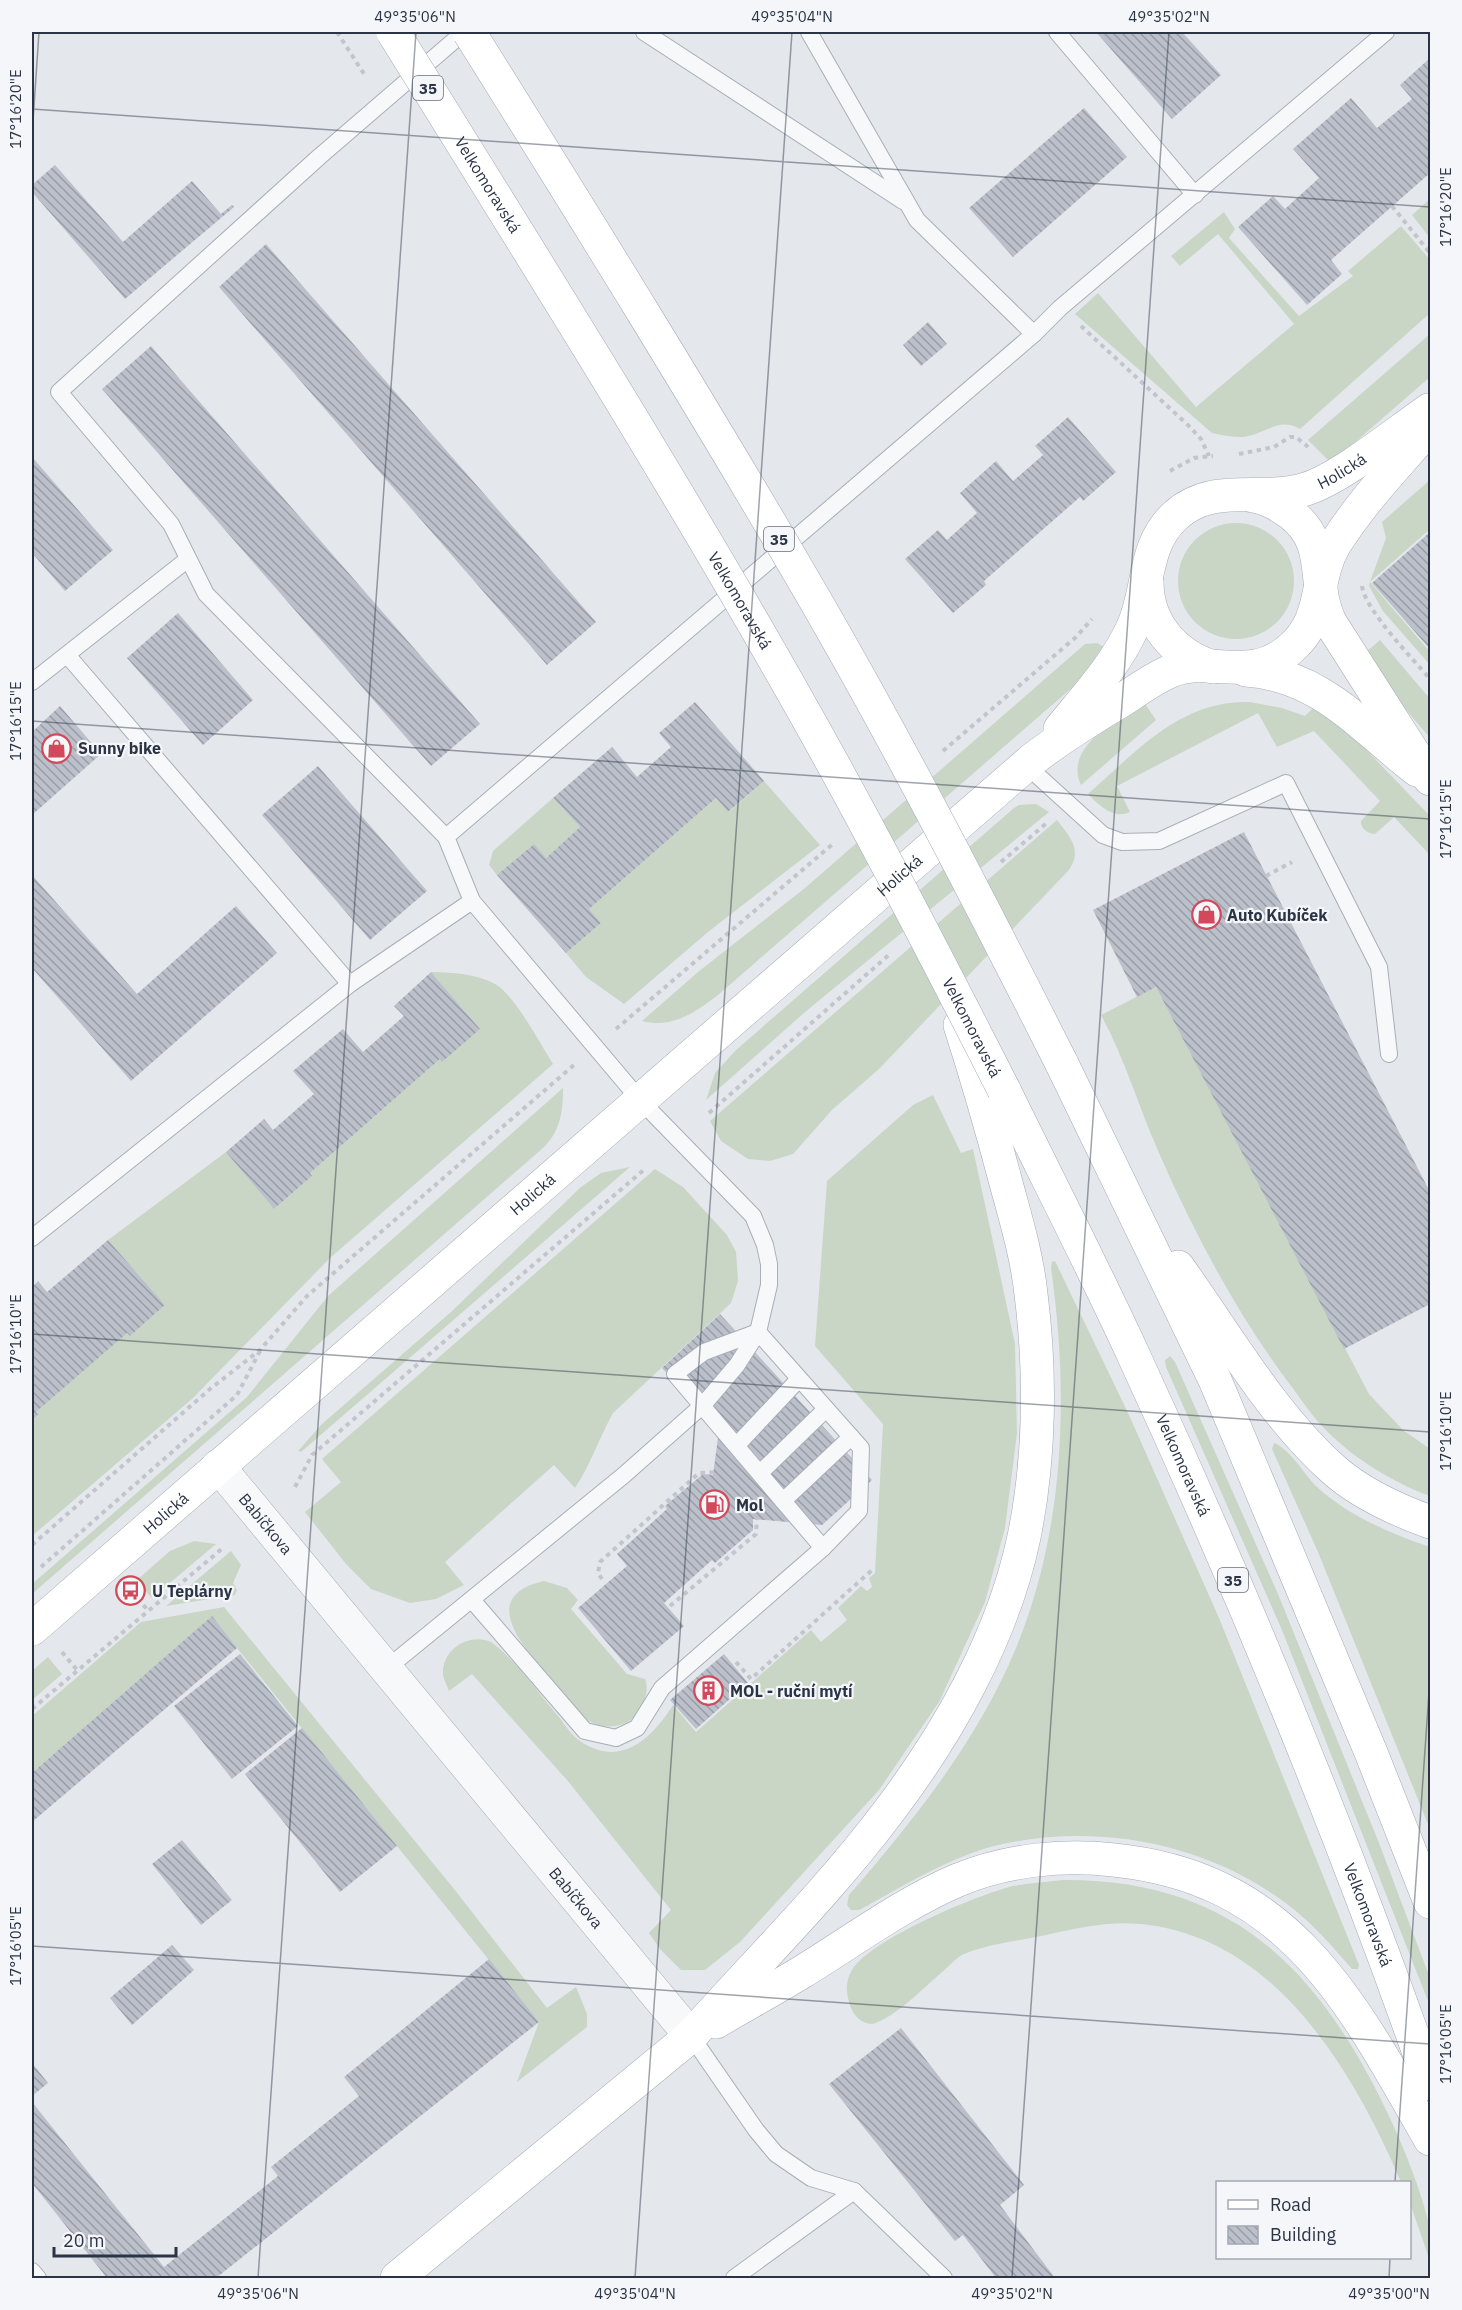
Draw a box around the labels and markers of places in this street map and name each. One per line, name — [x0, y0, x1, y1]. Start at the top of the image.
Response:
shop icon: Sunny bike — [41, 732, 73, 764]
place label: Sunny bike — [78, 738, 161, 758]
shop icon: Auto Kubíček — [1190, 899, 1222, 931]
place label: Auto Kubíček — [1227, 905, 1328, 925]
fuel station icon: Mol — [699, 1489, 731, 1521]
place label: Mol — [736, 1495, 763, 1515]
bus stop icon: U Teplárny — [115, 1575, 147, 1607]
place label: U Teplárny — [152, 1581, 233, 1601]
building icon: MOL - ruční mytí — [693, 1675, 725, 1707]
place label: MOL - ruční mytí — [730, 1681, 853, 1701]

